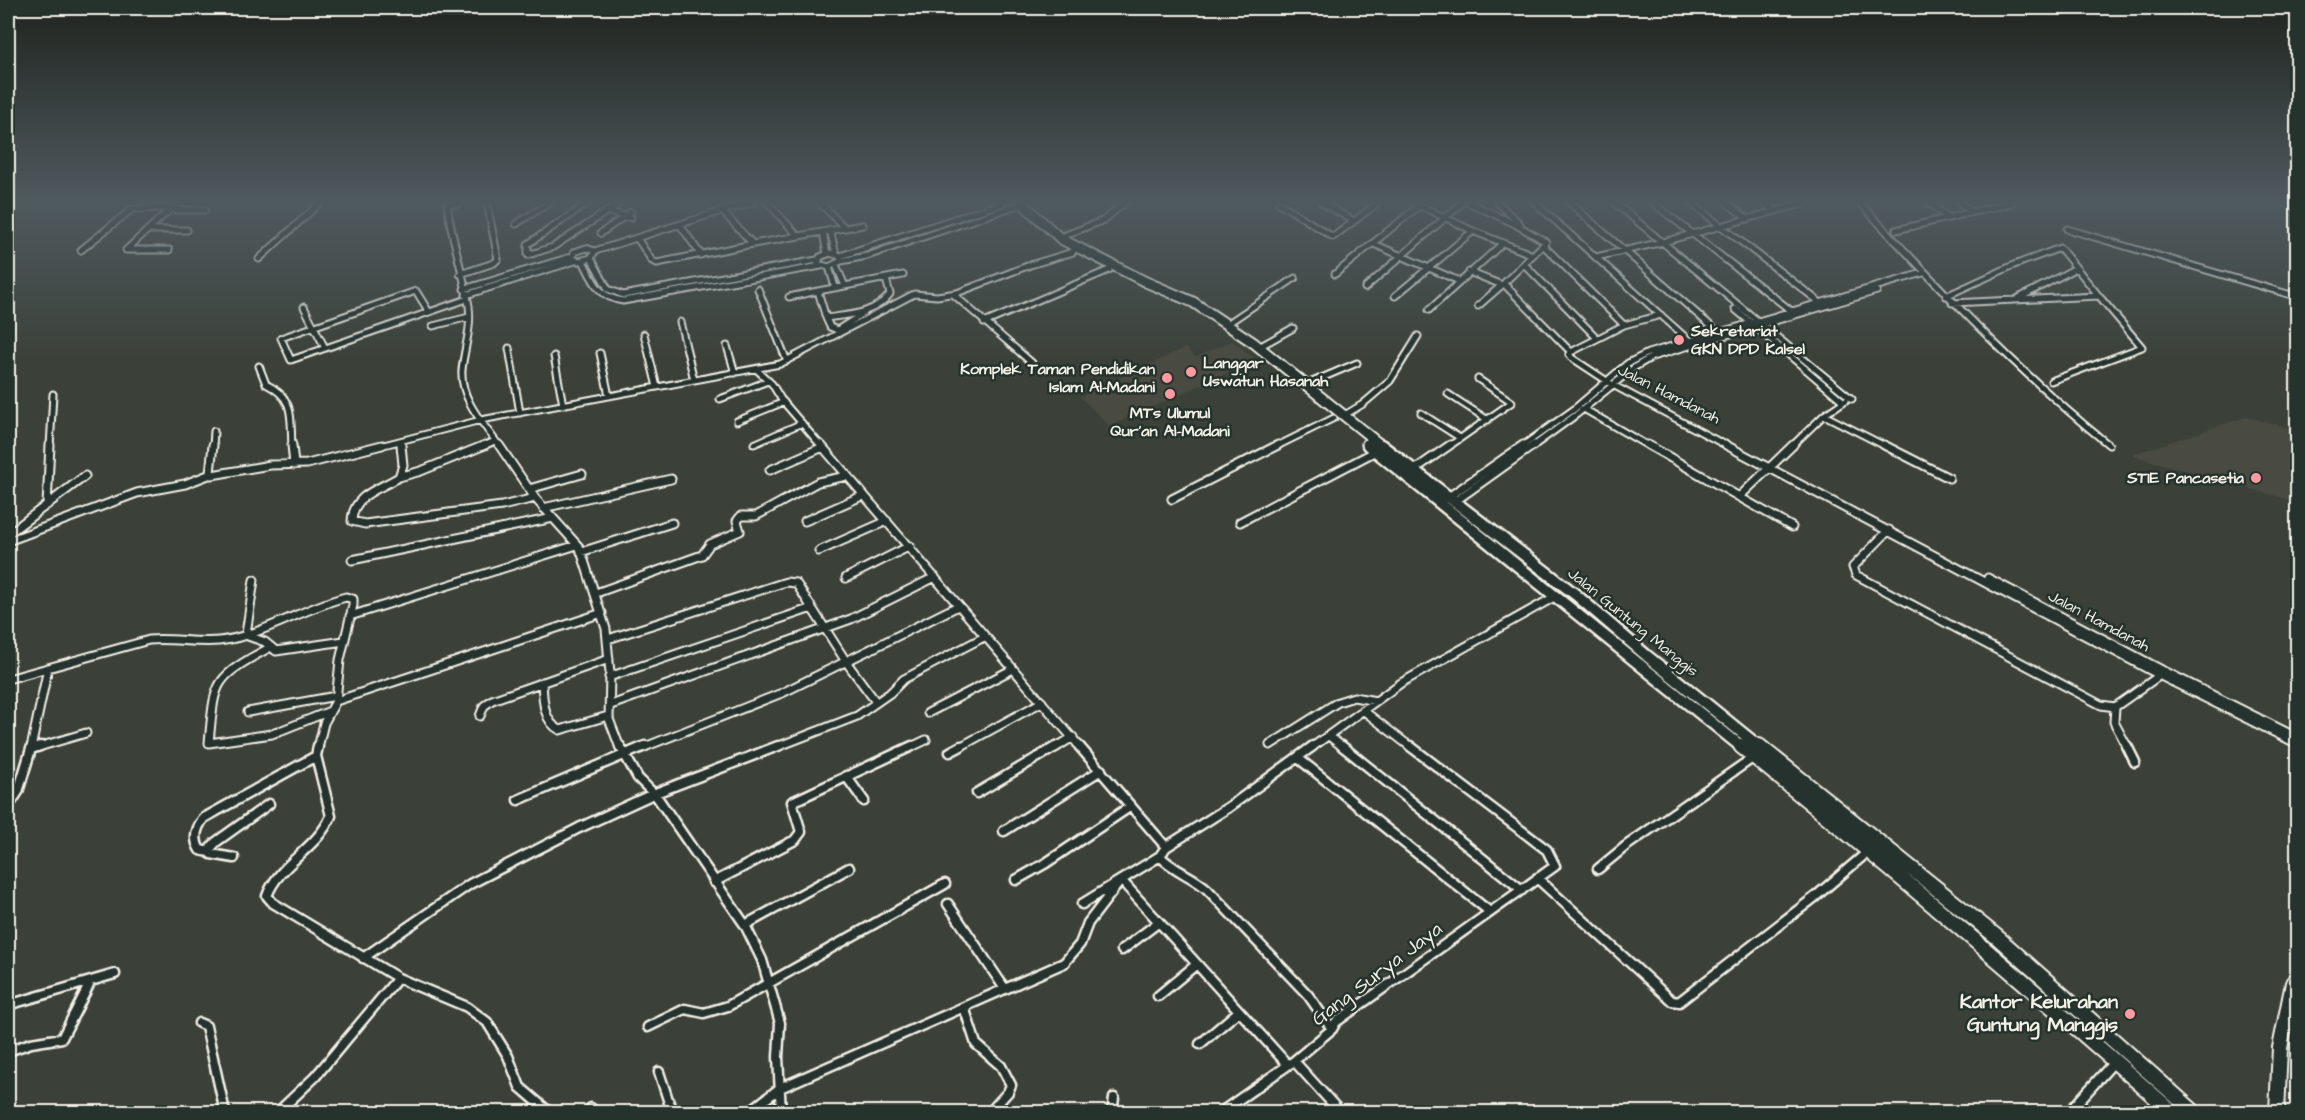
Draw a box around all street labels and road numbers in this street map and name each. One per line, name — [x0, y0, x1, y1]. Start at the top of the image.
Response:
street label: Jalan Hamdanah — [1614, 359, 1724, 429]
street label: Jalan Guntung Manggis — [1562, 562, 1703, 682]
street label: Jalan Hamdanah — [2044, 585, 2154, 657]
street label: Gang Surya Jaya — [1306, 915, 1449, 1033]

